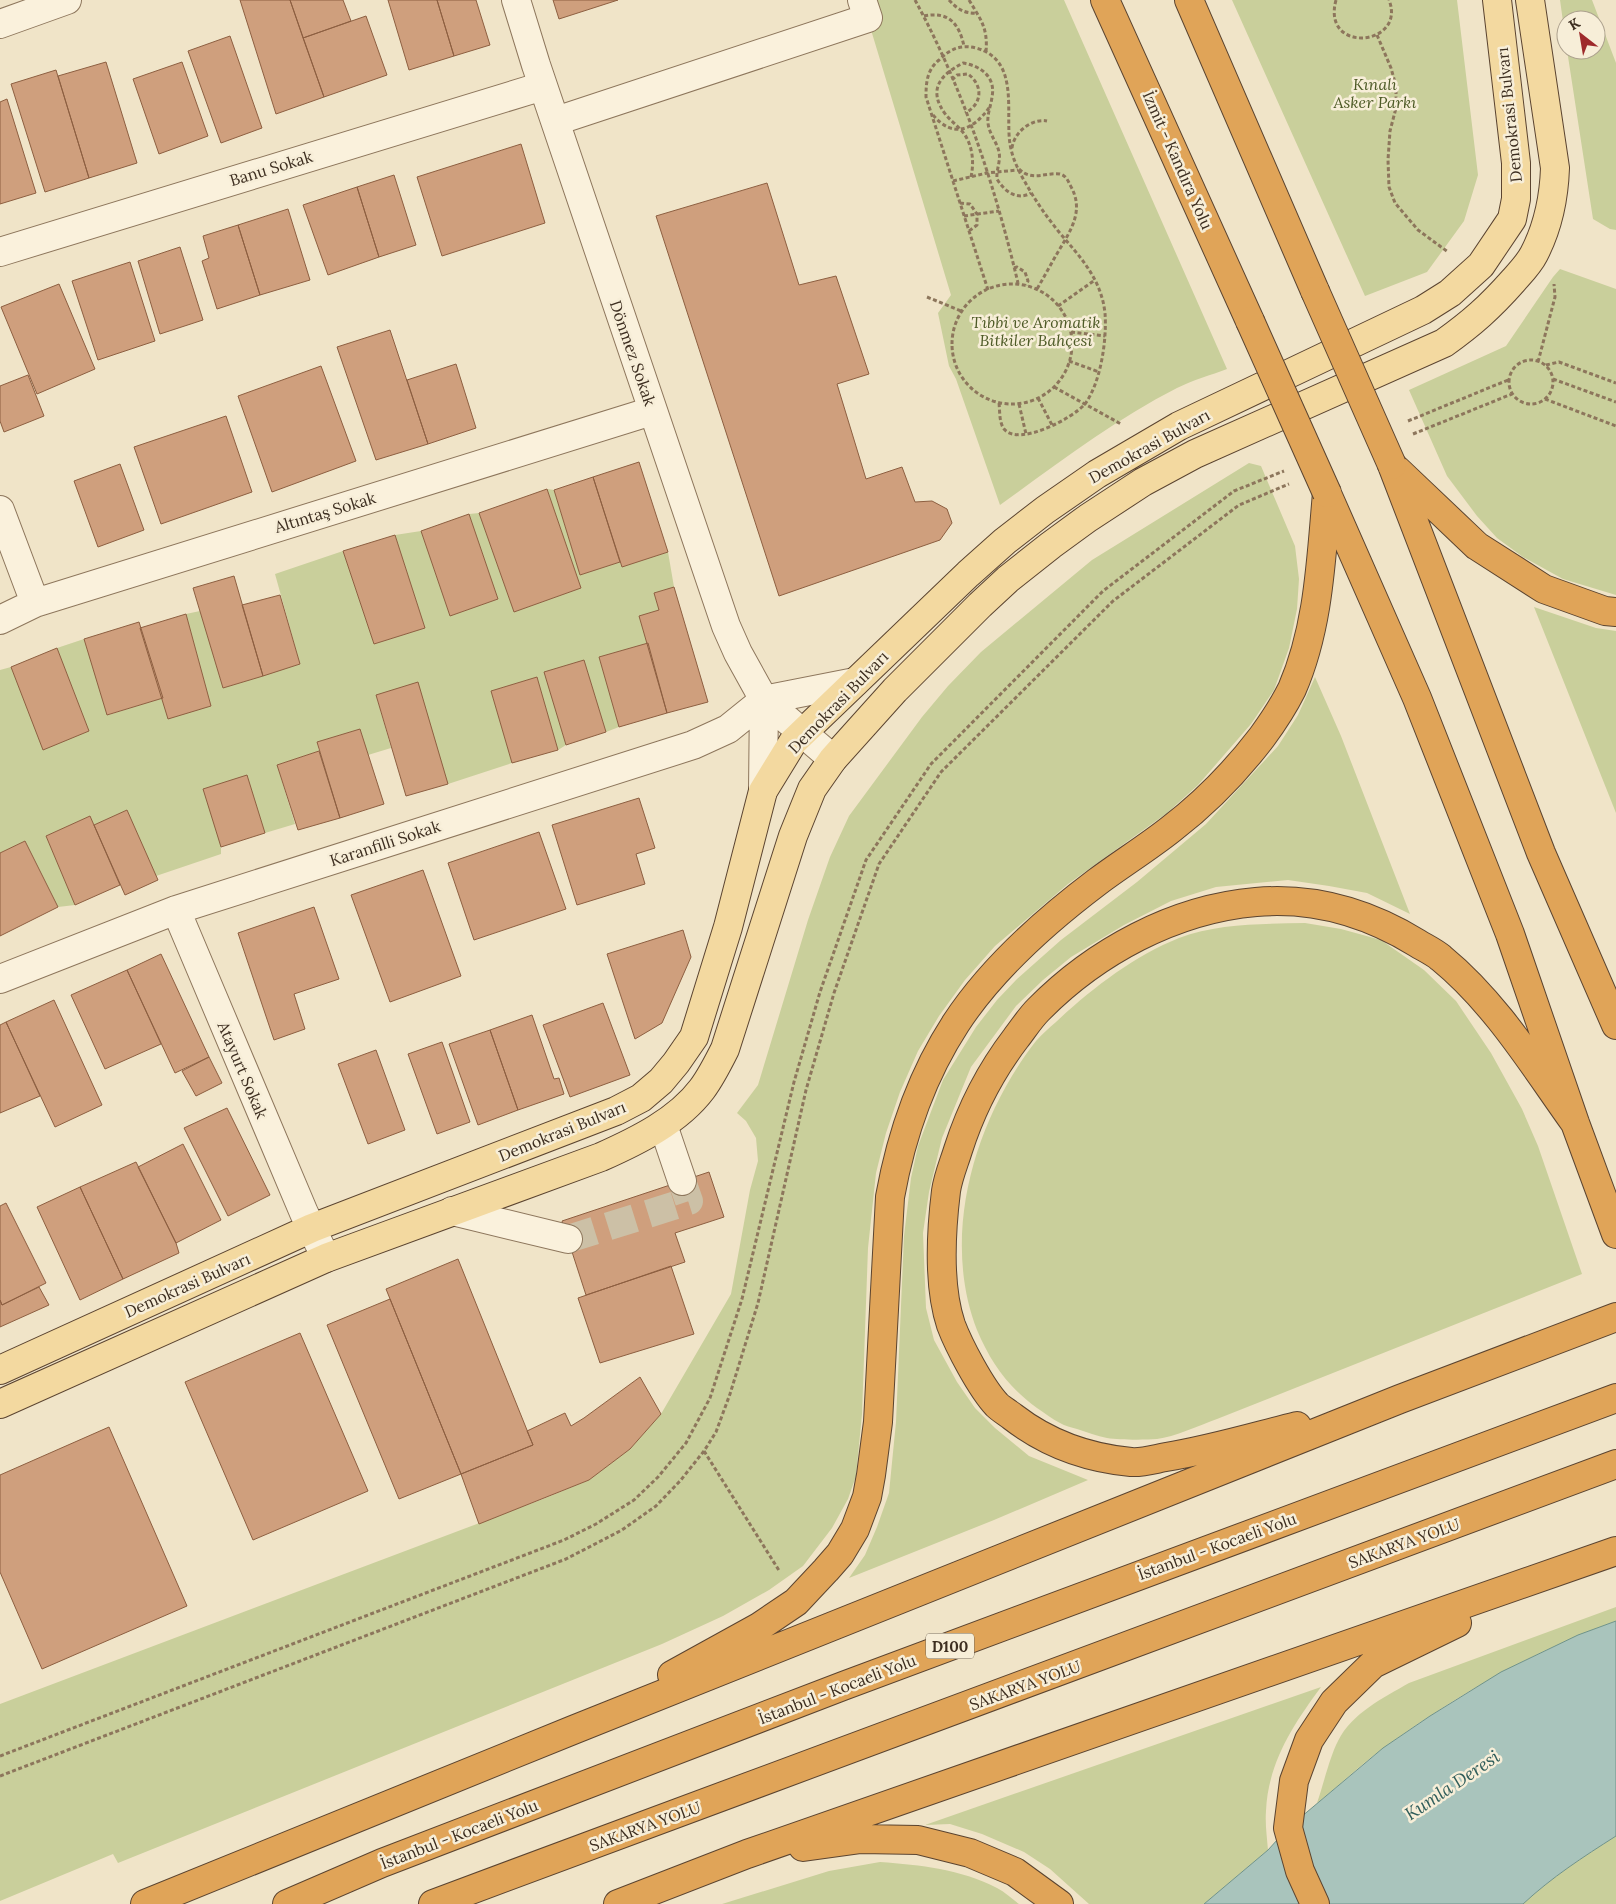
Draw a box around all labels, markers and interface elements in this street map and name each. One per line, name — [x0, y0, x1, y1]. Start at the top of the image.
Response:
north arrow — [1556, 10, 1606, 60]
text: K — [1565, 14, 1583, 34]
street label: Demokrasi Bulvarı — [1492, 47, 1526, 183]
park label: Kınalı Asker Parkı — [1333, 74, 1416, 112]
street label: İzmit - Kandıra Yolu — [1138, 88, 1218, 233]
street label: Banu Sokak — [227, 146, 315, 190]
street label: Dönmez Sokak — [606, 298, 661, 409]
park label: Tıbbi ve Aromatik Bitkiler Bahçesi — [971, 312, 1101, 350]
street label: Demokrasi Bulvarı — [1085, 404, 1213, 488]
street label: Altıntaş Sokak — [271, 487, 378, 537]
street label: Demokrasi Bulvarı — [784, 646, 892, 758]
street label: Karanfilli Sokak — [327, 816, 443, 870]
street label: Atayurt Sokak — [213, 1018, 273, 1122]
street label: Demokrasi Bulvarı — [496, 1096, 628, 1166]
street label: Demokrasi Bulvarı — [121, 1248, 253, 1322]
street label: İstanbul - Kocaeli Yolu — [1135, 1508, 1299, 1584]
street label: SAKARYA YOLU — [1346, 1514, 1462, 1572]
road number: D100 — [926, 1634, 974, 1658]
street label: İstanbul - Kocaeli Yolu — [755, 1650, 919, 1728]
street label: SAKARYA YOLU — [967, 1656, 1083, 1714]
water label: Kumla Deresi — [1400, 1745, 1504, 1825]
street label: İstanbul - Kocaeli Yolu — [377, 1795, 541, 1873]
street label: SAKARYA YOLU — [587, 1797, 703, 1855]

